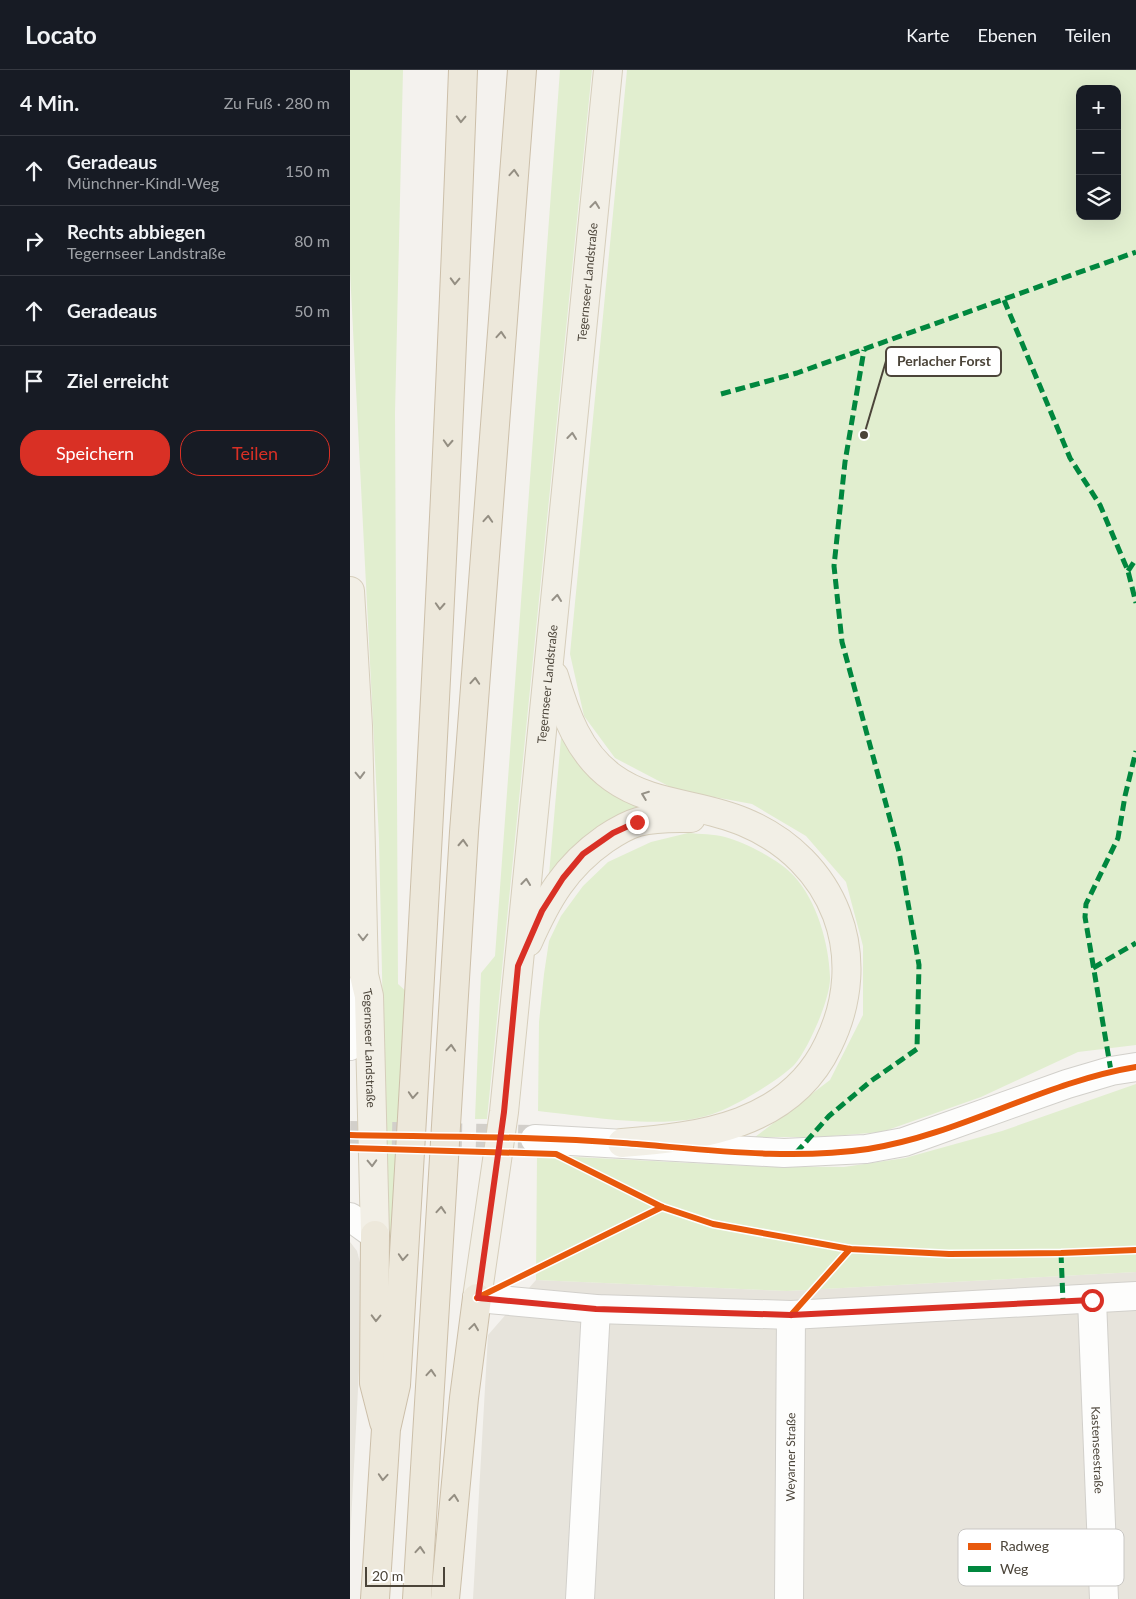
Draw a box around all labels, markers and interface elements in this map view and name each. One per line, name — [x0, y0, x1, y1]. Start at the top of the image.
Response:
text: Locato — [25, 20, 97, 49]
text: Karte — [906, 24, 949, 46]
text: Ebenen — [977, 24, 1037, 46]
text: Teilen — [1065, 24, 1111, 46]
map controls — [1076, 85, 1121, 220]
button: + — [1076, 85, 1121, 130]
text: 4 Min. — [20, 90, 79, 115]
text: Zu Fuß · 280 m — [224, 93, 330, 112]
one-way arrow — [456, 115, 467, 123]
button: − — [1076, 130, 1121, 175]
text: Geradeaus — [67, 150, 157, 173]
icon: ahead — [20, 157, 48, 185]
text: 150 m — [285, 161, 330, 180]
one-way arrow — [508, 169, 519, 177]
text: Münchner-Kindl-Weg — [67, 173, 219, 192]
button: layers — [1076, 175, 1121, 220]
one-way arrow — [589, 200, 600, 208]
text: Rechts abbiegen — [67, 220, 205, 243]
street label: Tegernseer Landstraße — [573, 222, 600, 342]
icon: right — [20, 227, 48, 255]
text: 80 m — [294, 231, 330, 250]
text: Tegernseer Landstraße — [67, 243, 226, 262]
one-way arrow — [450, 277, 461, 285]
icon: ahead — [20, 297, 48, 325]
text: Geradeaus — [67, 299, 157, 322]
text: 50 m — [294, 301, 330, 320]
one-way arrow — [496, 331, 507, 339]
callout: Perlacher Forst — [886, 347, 1001, 376]
text: Perlacher Forst — [897, 352, 992, 369]
icon: arrive — [20, 367, 48, 395]
text: Ziel erreicht — [67, 369, 169, 392]
button: Speichern — [20, 430, 170, 476]
button: Teilen — [180, 430, 330, 476]
one-way arrow — [567, 432, 578, 440]
one-way arrow — [443, 440, 454, 448]
one-way arrow — [482, 515, 493, 523]
one-way arrow — [551, 593, 562, 601]
one-way arrow — [435, 602, 446, 610]
street label: Tegernseer Landstraße — [533, 624, 560, 744]
one-way arrow — [470, 677, 481, 685]
one-way arrow — [355, 772, 365, 779]
one-way arrow — [641, 791, 650, 801]
route end — [626, 811, 649, 834]
one-way arrow — [458, 839, 469, 847]
one-way arrow — [521, 878, 532, 886]
one-way arrow — [358, 934, 369, 942]
street label: Tegernseer Landstraße — [360, 987, 379, 1108]
one-way arrow — [445, 1044, 456, 1052]
one-way arrow — [408, 1091, 419, 1099]
one-way arrow — [367, 1159, 378, 1167]
one-way arrow — [435, 1206, 446, 1214]
one-way arrow — [398, 1253, 409, 1261]
route start — [1081, 1289, 1104, 1312]
one-way arrow — [370, 1315, 381, 1323]
one-way arrow — [468, 1323, 478, 1332]
one-way arrow — [425, 1368, 436, 1376]
street label: Kastenseestraße — [1089, 1406, 1107, 1494]
street label: Weyarner Straße — [782, 1413, 798, 1501]
one-way arrow — [377, 1473, 388, 1481]
one-way arrow — [448, 1494, 459, 1502]
legend — [958, 1529, 1124, 1586]
text: Radweg — [1000, 1537, 1049, 1554]
one-way arrow — [414, 1546, 425, 1554]
text: Weg — [1000, 1560, 1028, 1577]
scale bar — [365, 1564, 445, 1587]
text: 20 m — [372, 1567, 403, 1584]

